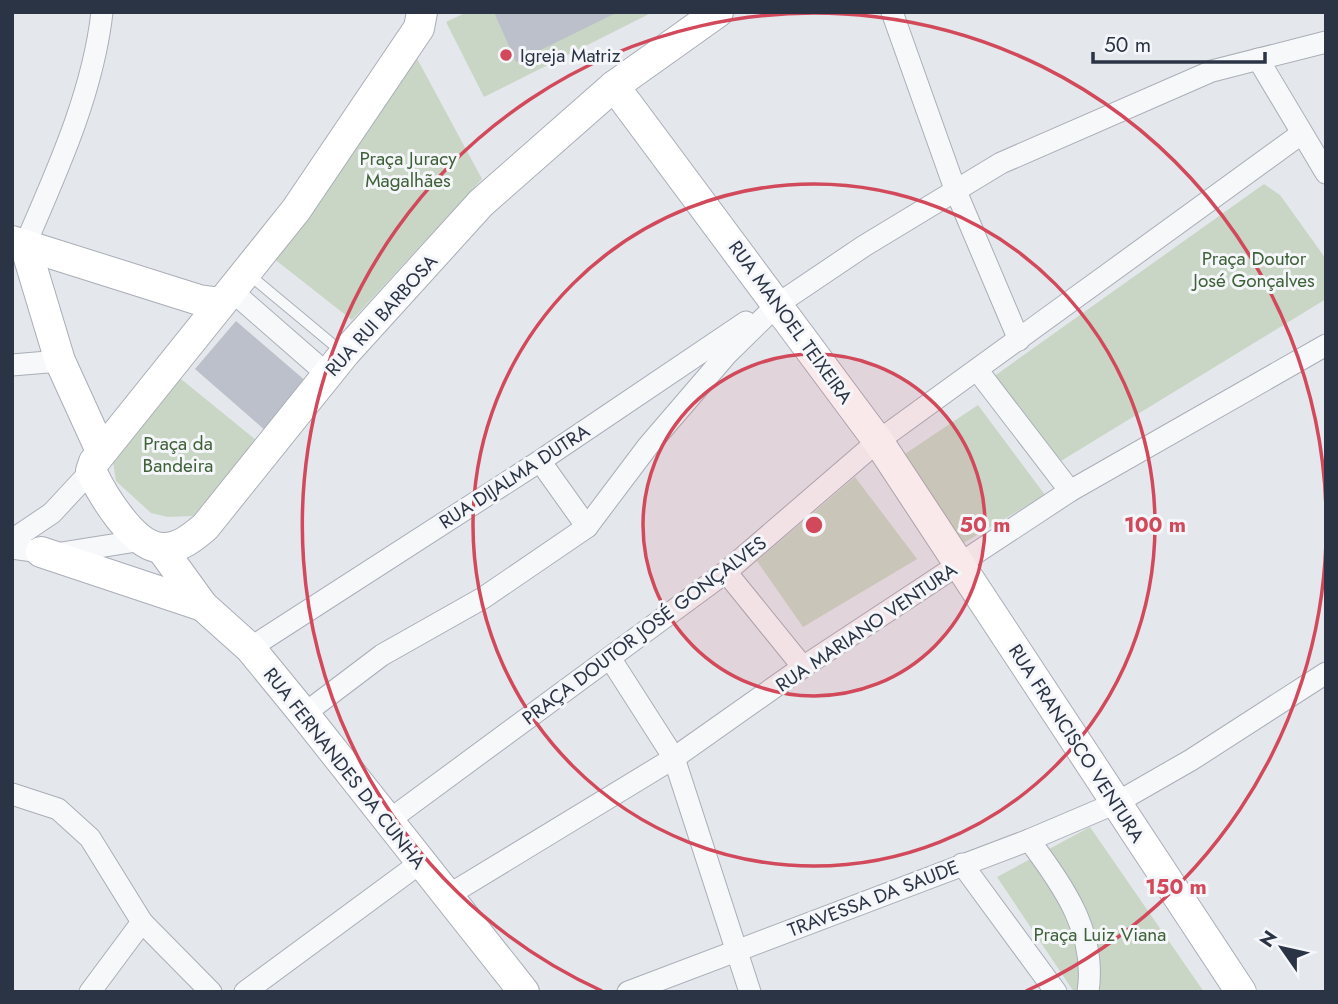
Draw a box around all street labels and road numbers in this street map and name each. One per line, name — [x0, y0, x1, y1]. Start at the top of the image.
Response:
street label: RUA MANOEL TEIXEIRA — [722, 235, 859, 410]
street label: RUA RUI BARBOSA — [319, 248, 444, 382]
street label: RUA DIJALMA DUTRA — [434, 417, 595, 535]
street label: PRAÇA DOUTOR JOSÉ GONÇALVES — [517, 529, 772, 731]
street label: RUA MARIANO VENTURA — [770, 556, 963, 698]
street label: RUA FRANCISCO VENTURA — [1002, 639, 1151, 848]
street label: RUA FERNANDES DA CUNHA — [257, 662, 432, 875]
street label: TRAVESSA DA SAUDE — [784, 853, 962, 943]

